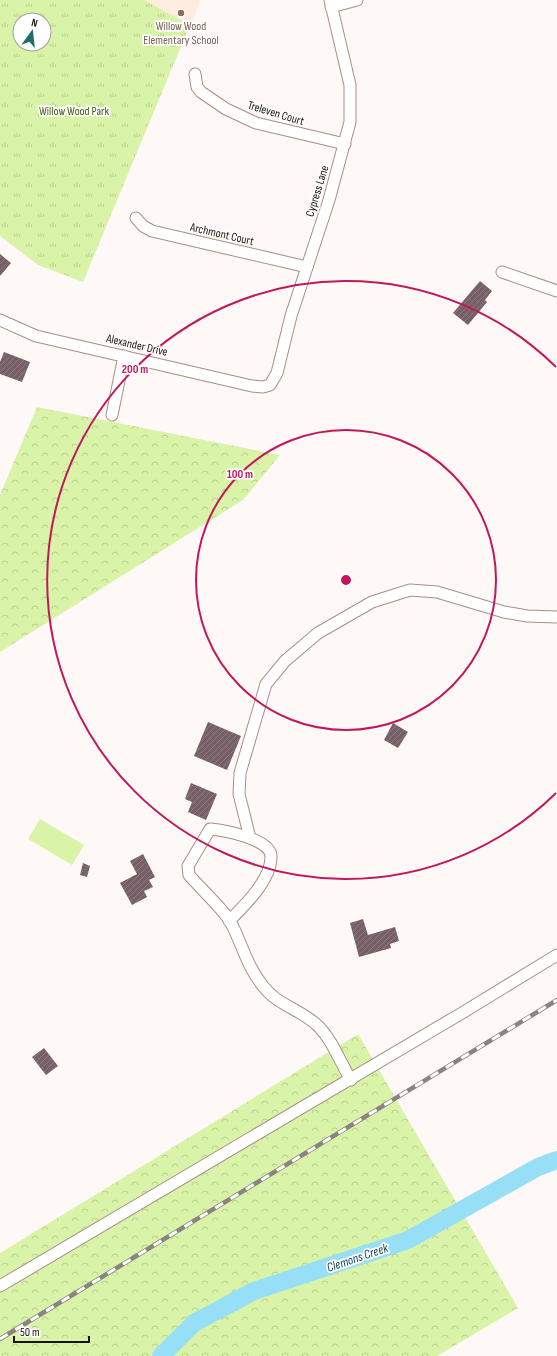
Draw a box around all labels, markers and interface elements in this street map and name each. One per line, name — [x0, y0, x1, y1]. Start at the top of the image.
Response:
marker: Willow Wood Elementary School — [176, 8, 186, 18]
north arrow — [12, 12, 52, 52]
text: N — [30, 16, 39, 30]
place label: Willow Wood Elementary School — [143, 19, 219, 48]
street label: Treleven Court — [246, 98, 306, 129]
park label: Willow Wood Park — [39, 104, 109, 119]
street label: Cypress Lane — [303, 164, 332, 219]
street label: Archmont Court — [188, 220, 256, 249]
street label: Alexander Drive — [104, 331, 169, 360]
text: 200 m — [122, 362, 148, 377]
text: 100 m — [227, 467, 253, 482]
centre of rings — [339, 573, 353, 587]
water label: Clemons Creek — [325, 1240, 391, 1276]
scale bar — [14, 1318, 89, 1344]
text: 50 m — [20, 1325, 40, 1340]

